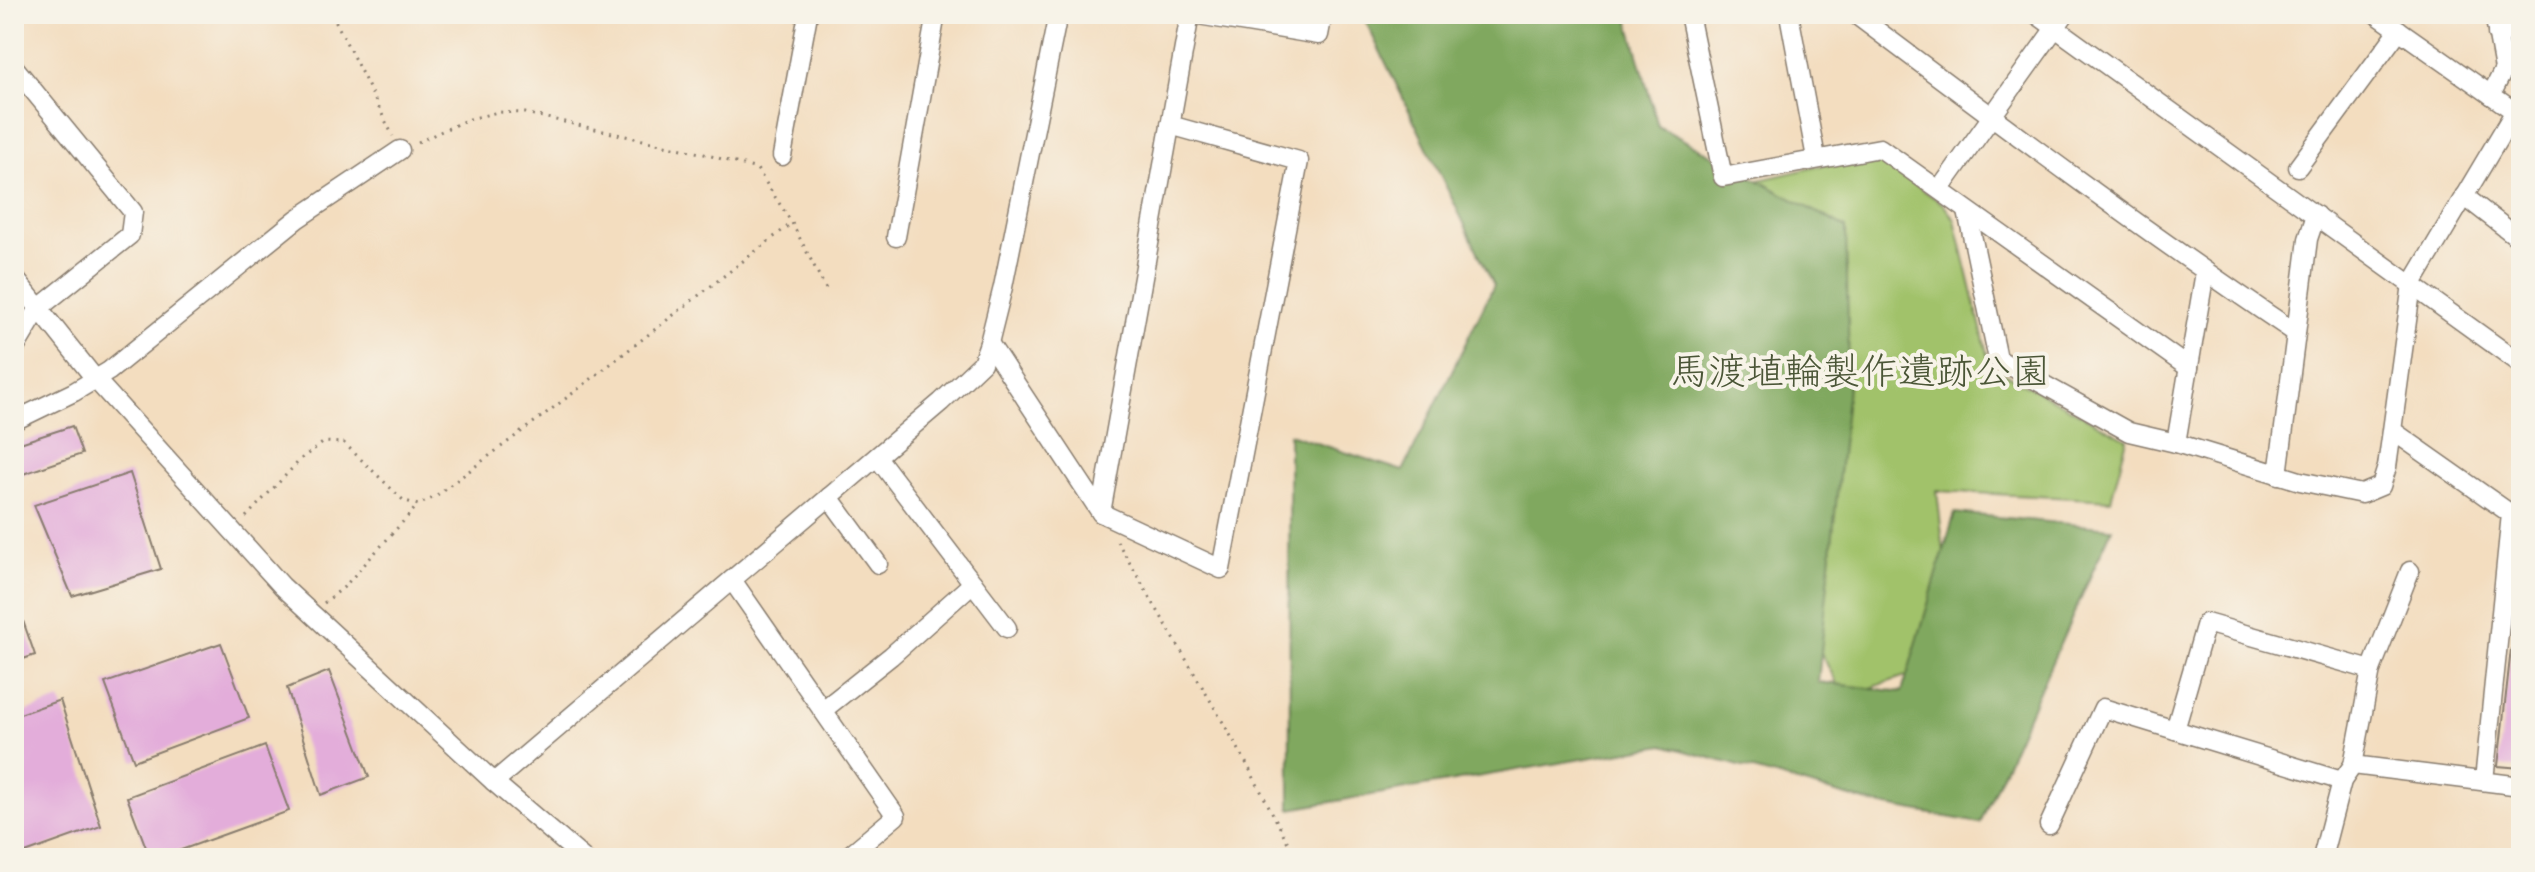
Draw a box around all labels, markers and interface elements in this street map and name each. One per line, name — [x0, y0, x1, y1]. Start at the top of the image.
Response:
park label: 馬渡埴輪製作遺跡公園 — [1670, 348, 2050, 395]

